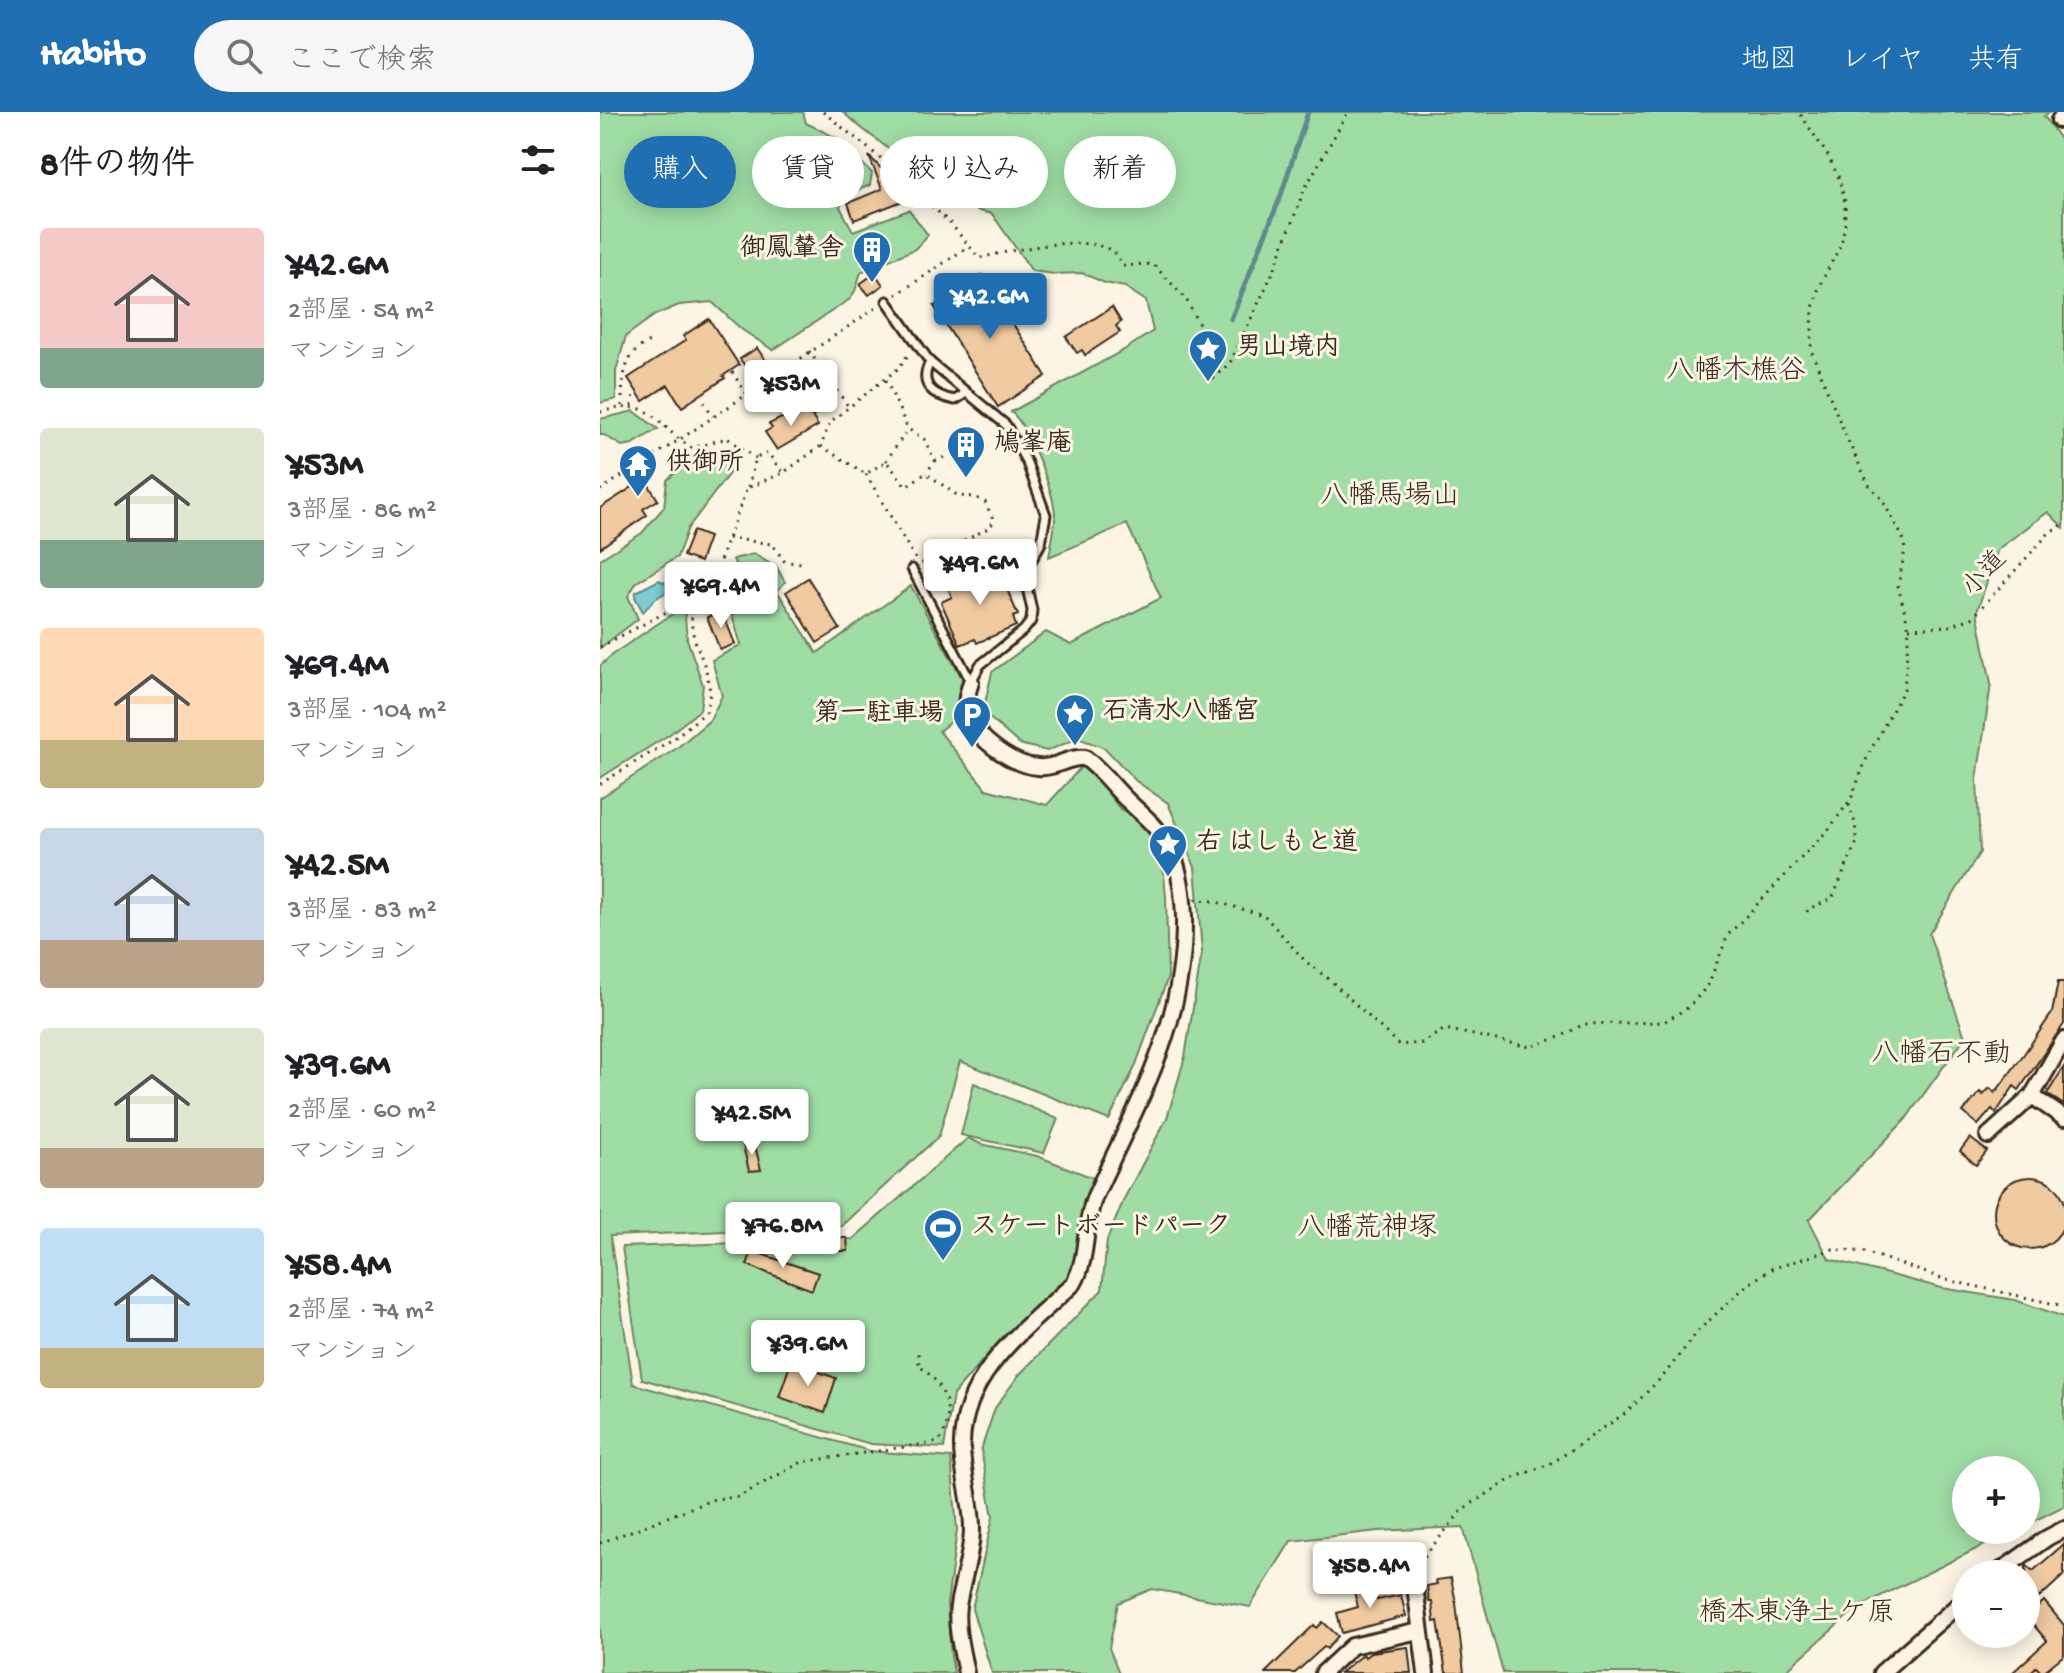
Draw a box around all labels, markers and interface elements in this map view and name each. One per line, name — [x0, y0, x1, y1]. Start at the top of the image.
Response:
search box — [194, 20, 754, 92]
text: Habito — [40, 34, 146, 78]
icon: search — [222, 34, 266, 78]
text: ここで検索 — [286, 45, 436, 80]
text: 地図 — [1741, 45, 1797, 78]
text: レイヤ — [1841, 45, 1924, 78]
text: 共有 — [1968, 45, 2024, 78]
chip: 購入 — [624, 136, 736, 208]
chip: 賃貸 — [752, 136, 864, 208]
chip: 絞り込み — [880, 136, 1048, 208]
chip: 新着 — [1064, 136, 1176, 208]
icon: filters — [516, 138, 560, 182]
text: 8件の物件 — [40, 147, 195, 187]
building icon: 御鳳輦舎 — [851, 229, 893, 284]
place label: 御鳳輦舎 — [740, 233, 844, 266]
text: ¥42.6M — [288, 247, 388, 287]
icon: home — [104, 260, 200, 356]
pin: ¥42.6M — [925, 273, 1055, 341]
text: ¥42.6M — [952, 283, 1028, 314]
text: 2部屋 · 54 m² — [288, 297, 434, 328]
place icon: 男山境内 — [1187, 328, 1229, 383]
place label: 男山境内 — [1236, 332, 1340, 365]
text: マンション — [288, 338, 417, 369]
district label: 八幡木樵谷 — [1666, 355, 1806, 389]
pin: ¥53M — [744, 360, 838, 428]
text: ¥53M — [762, 370, 820, 401]
building icon: 鳩峯庵 — [945, 424, 987, 479]
place label: 鳩峯庵 — [994, 428, 1072, 461]
temple icon: 供御所 — [617, 443, 659, 498]
text: ¥53M — [288, 447, 363, 487]
place label: 供御所 — [666, 448, 744, 480]
icon: home — [104, 460, 200, 556]
district label: 八幡馬場山 — [1320, 480, 1460, 514]
text: 3部屋 · 86 m² — [288, 497, 436, 528]
text: マンション — [288, 538, 417, 569]
pin: ¥49.6M — [915, 539, 1045, 607]
street label: 小道 — [1956, 545, 2015, 605]
text: ¥49.6M — [942, 549, 1018, 580]
pin: ¥69.4M — [656, 562, 786, 630]
text: ¥69.4M — [683, 572, 759, 603]
text: ¥69.4M — [288, 647, 388, 687]
icon: home — [104, 660, 200, 756]
place icon: 石清水八幡宮 — [1054, 692, 1096, 747]
parking icon: 第一駐車場 — [951, 694, 993, 749]
place label: 石清水八幡宮 — [1103, 696, 1259, 729]
text: 3部屋 · 104 m² — [288, 697, 446, 728]
place label: 第一駐車場 — [814, 698, 944, 731]
text: マンション — [288, 738, 417, 769]
place icon: 右 はしもと道 — [1147, 823, 1189, 878]
place label: 右 はしもと道 — [1196, 828, 1358, 860]
text: ¥42.5M — [288, 847, 389, 887]
icon: home — [104, 860, 200, 956]
text: 3部屋 · 83 m² — [288, 897, 437, 928]
text: マンション — [288, 938, 417, 969]
district label: 八幡石不動 — [1871, 1038, 2011, 1072]
text: ¥39.6M — [288, 1047, 390, 1087]
icon: home — [104, 1060, 200, 1156]
pin: ¥42.5M — [687, 1089, 817, 1157]
text: 2部屋 · 60 m² — [288, 1097, 436, 1128]
text: ¥42.5M — [714, 1099, 790, 1130]
text: マンション — [288, 1138, 417, 1169]
pin: ¥76.8M — [718, 1202, 848, 1270]
sports icon: スケートボードパーク — [922, 1207, 964, 1262]
text: ¥76.8M — [743, 1212, 823, 1243]
district label: 八幡荒神塚 — [1297, 1212, 1437, 1246]
place label: スケートボードパーク — [971, 1213, 1231, 1244]
text: ¥58.4M — [288, 1247, 391, 1287]
icon: home — [104, 1260, 200, 1356]
text: 2部屋 · 74 m² — [288, 1297, 434, 1328]
pin: ¥39.6M — [743, 1320, 873, 1388]
text: ¥39.6M — [769, 1330, 847, 1361]
text: マンション — [288, 1338, 417, 1369]
map controls — [1952, 1456, 2040, 1648]
button: + — [1952, 1456, 2040, 1544]
pin: ¥58.4M — [1305, 1542, 1435, 1610]
text: ¥58.4M — [1331, 1552, 1409, 1583]
button: − — [1952, 1560, 2040, 1648]
district label: 橋本東浄土ケ原 — [1699, 1597, 1895, 1631]

